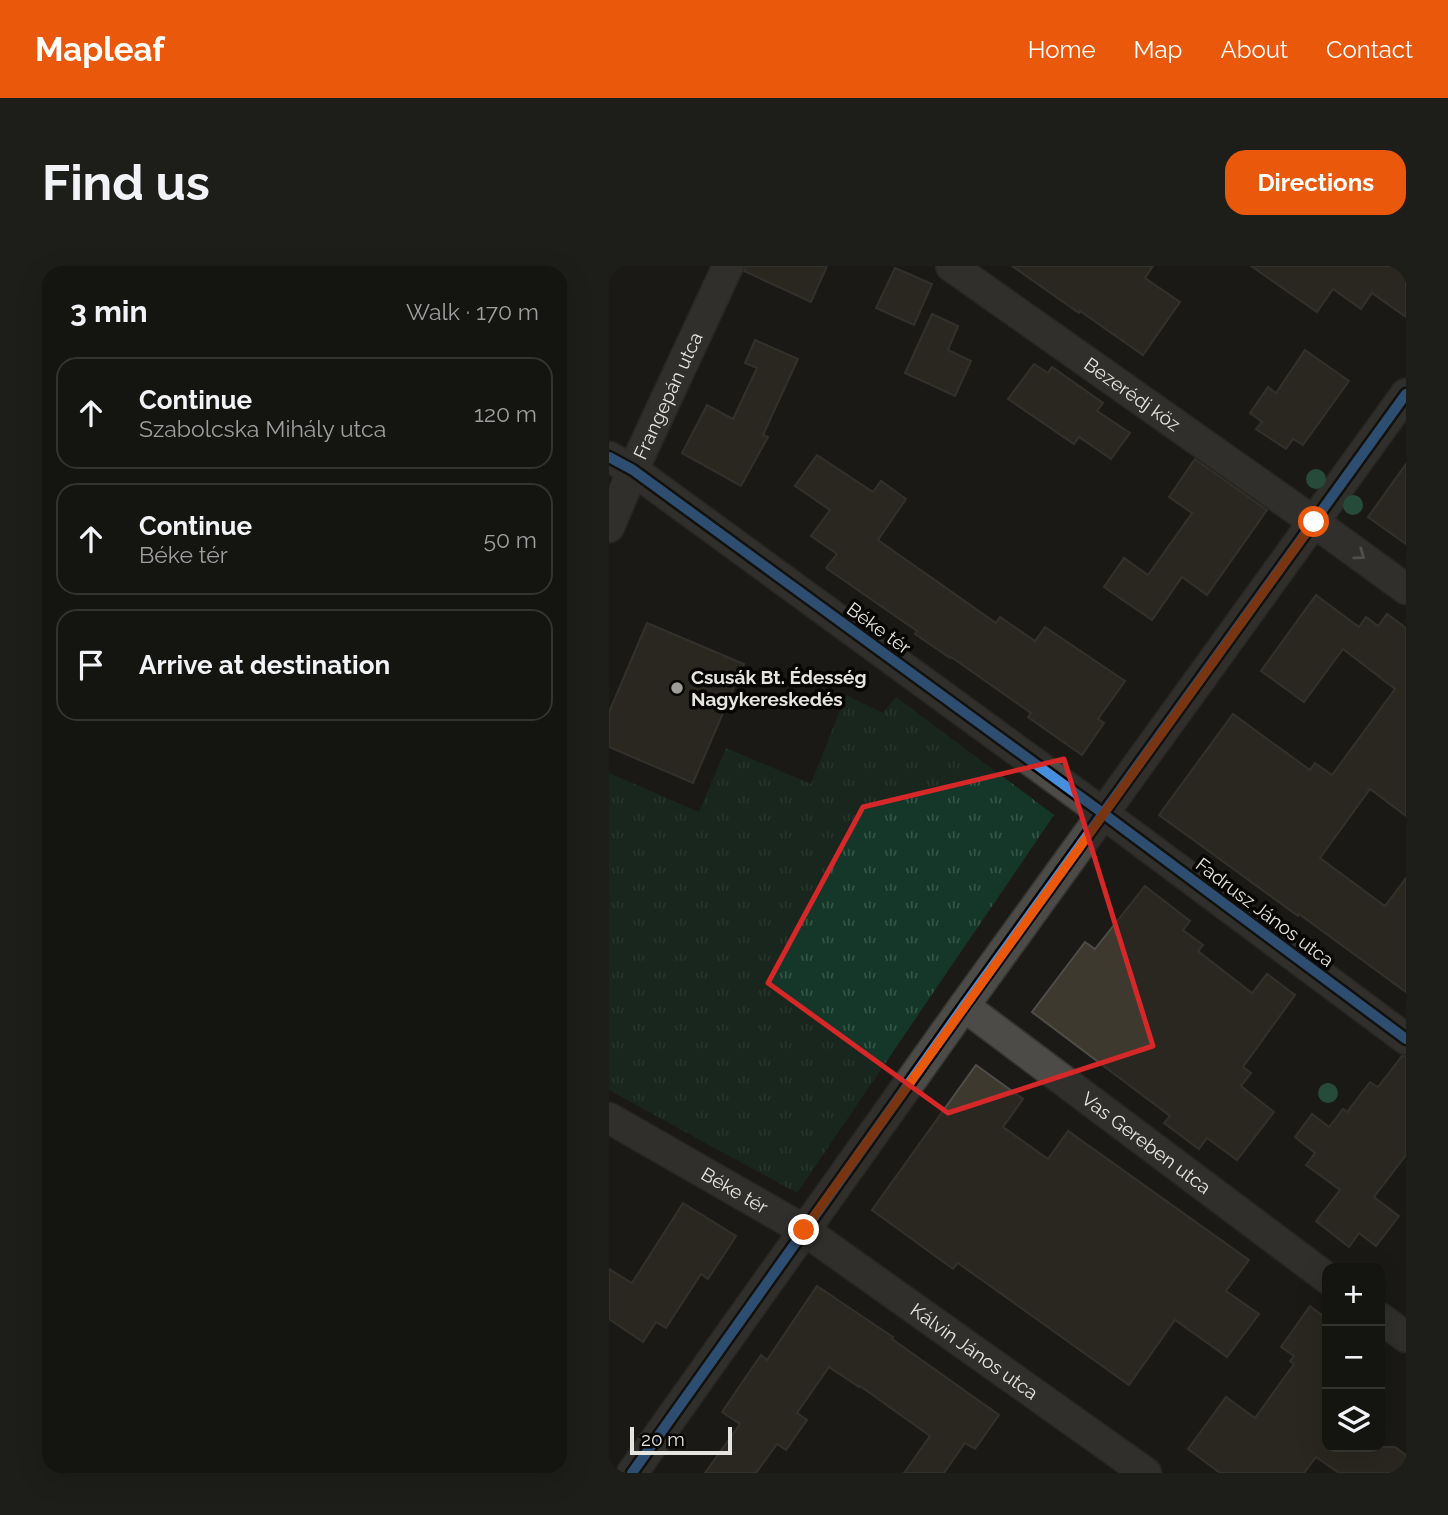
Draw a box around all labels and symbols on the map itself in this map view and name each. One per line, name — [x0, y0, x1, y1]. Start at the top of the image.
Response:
street label: Frangepán utca — [629, 328, 707, 463]
street label: Bezerédj köz — [1080, 353, 1185, 435]
route start — [1298, 506, 1329, 537]
one-way arrow — [1352, 547, 1365, 560]
street label: Béke tér — [843, 598, 915, 659]
place label: Csusák Bt. Édesség Nagykereskedés — [691, 666, 867, 710]
marker: Csusák Bt. Édesség Nagykereskedés — [669, 680, 685, 696]
street label: Fadrusz János utca — [1192, 853, 1338, 971]
street label: Vas Gereben utca — [1078, 1087, 1215, 1198]
street label: Béke tér — [697, 1162, 772, 1218]
route end — [788, 1214, 819, 1245]
street label: Kálvin János utca — [906, 1298, 1042, 1404]
scale bar — [630, 1424, 731, 1456]

